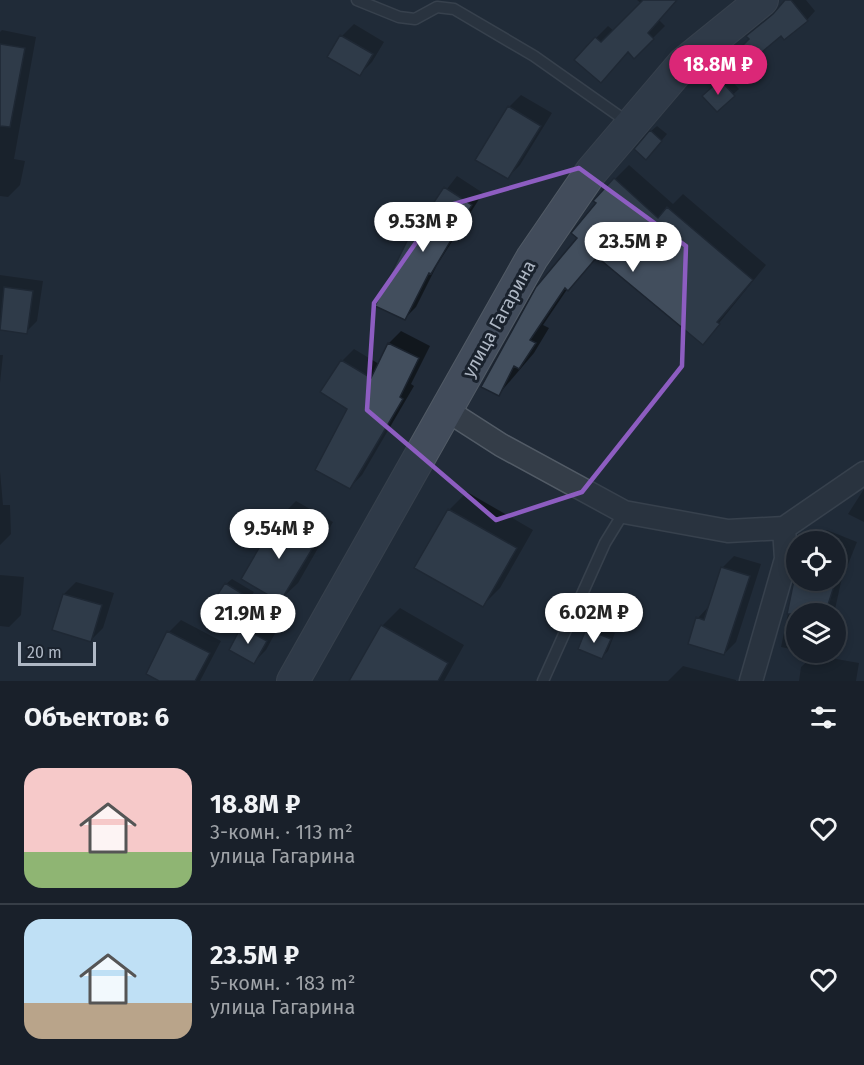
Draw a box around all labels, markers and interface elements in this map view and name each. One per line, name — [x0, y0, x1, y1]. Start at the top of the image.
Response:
pin: 18.8M ₽ — [663, 45, 773, 96]
text: 18.8M ₽ — [683, 52, 753, 76]
pin: 9.53M ₽ — [368, 202, 478, 253]
text: 9.53M ₽ — [388, 209, 458, 233]
pin: 23.5M ₽ — [578, 222, 688, 273]
text: 23.5M ₽ — [599, 229, 667, 253]
street label: улица Гагарина — [458, 256, 540, 382]
pin: 9.54M ₽ — [224, 509, 334, 560]
text: 9.54M ₽ — [244, 516, 314, 540]
map controls — [786, 531, 846, 663]
button: locate — [786, 531, 846, 591]
pin: 6.02M ₽ — [539, 593, 649, 644]
pin: 21.9M ₽ — [193, 594, 303, 645]
text: 6.02M ₽ — [559, 600, 629, 624]
text: 21.9M ₽ — [214, 601, 282, 625]
button: layers — [786, 603, 846, 663]
scale bar — [18, 639, 96, 666]
text: 20 m — [27, 643, 62, 662]
icon: filters — [807, 701, 840, 734]
text: Объектов: 6 — [24, 702, 169, 733]
text: 18.8M ₽ — [210, 789, 301, 820]
icon: home — [72, 792, 144, 864]
icon: heart — [807, 812, 840, 845]
text: 3-комн. · 113 m² — [210, 820, 353, 844]
text: улица Гагарина — [210, 844, 355, 868]
text: 23.5M ₽ — [210, 940, 299, 971]
icon: home — [72, 943, 144, 1015]
icon: heart — [807, 963, 840, 996]
text: 5-комн. · 183 m² — [210, 971, 355, 995]
text: улица Гагарина — [210, 995, 355, 1019]

